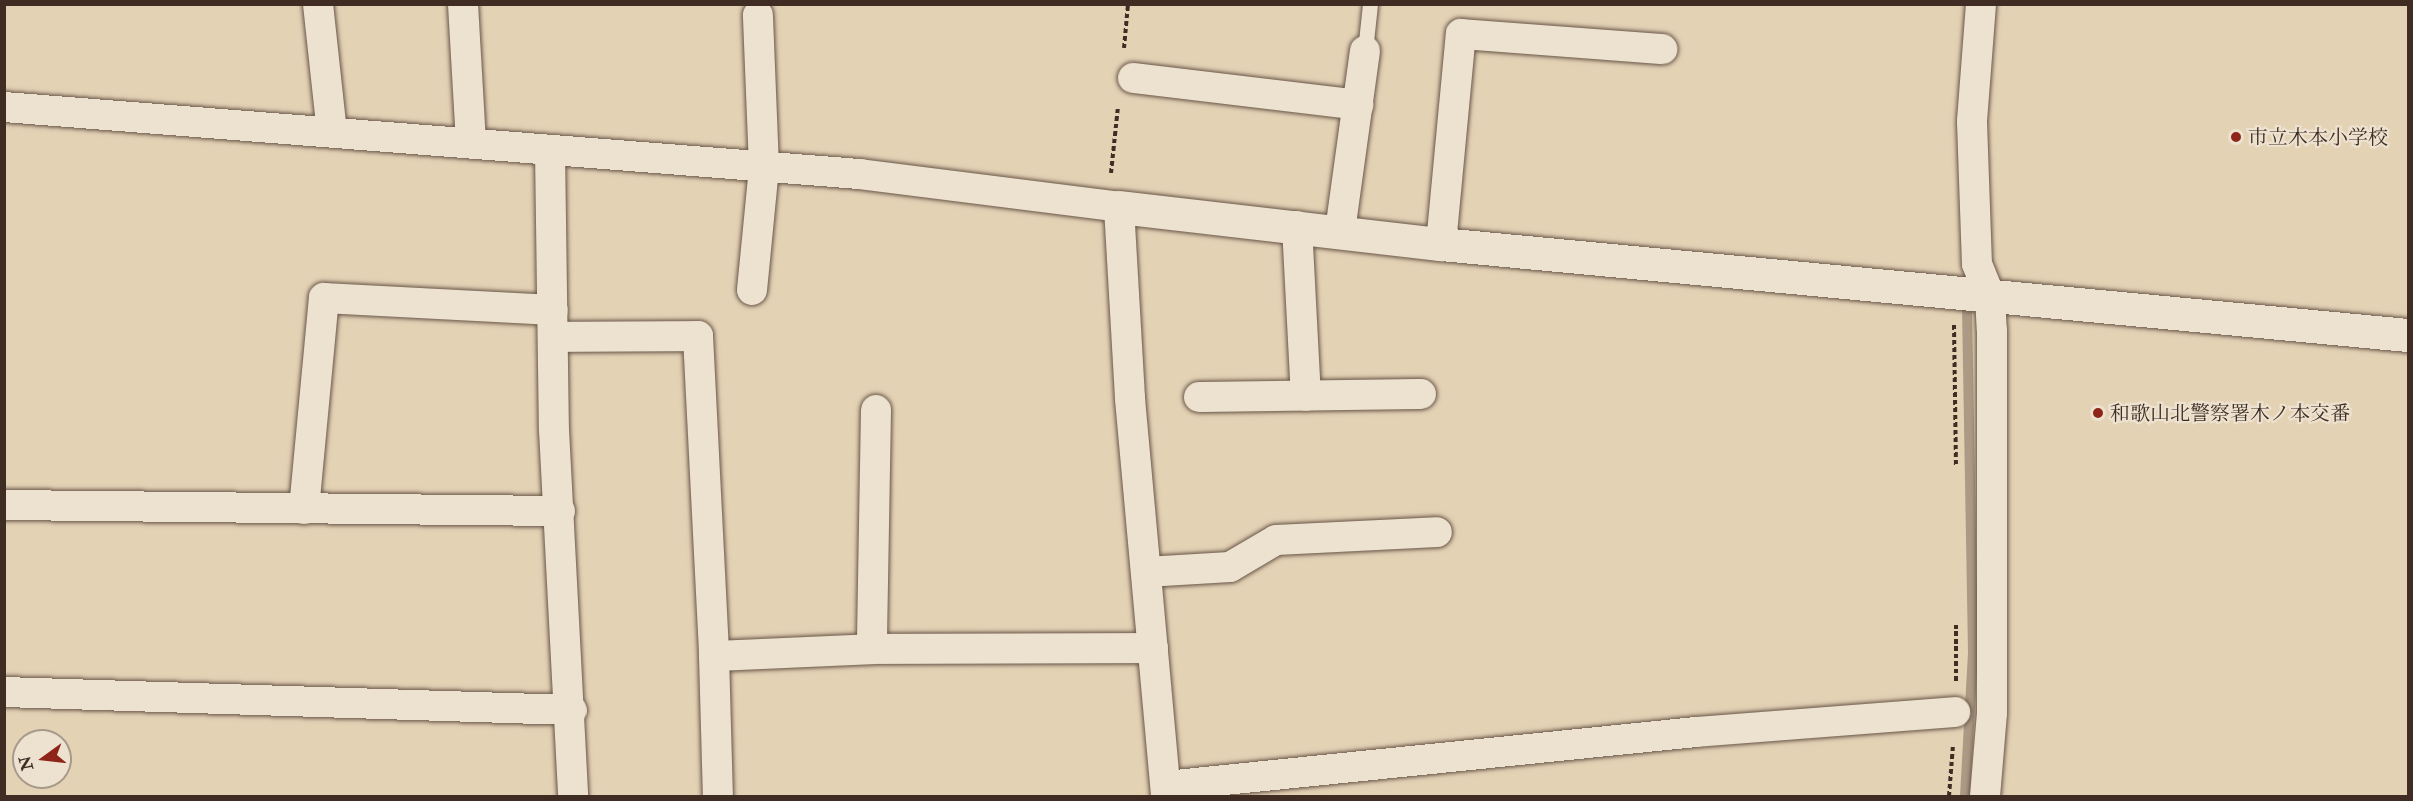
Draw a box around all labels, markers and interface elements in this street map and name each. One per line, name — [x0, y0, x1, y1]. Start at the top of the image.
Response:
place label: 市立木本小学校 — [2248, 125, 2388, 149]
marker: 市立木本小学校 — [2229, 130, 2243, 144]
place label: 和歌山北警察署木ノ本交番 — [2110, 401, 2350, 425]
marker: 和歌山北警察署木ノ本交番 — [2091, 406, 2105, 420]
north arrow — [12, 729, 72, 789]
text: N — [15, 754, 38, 773]

